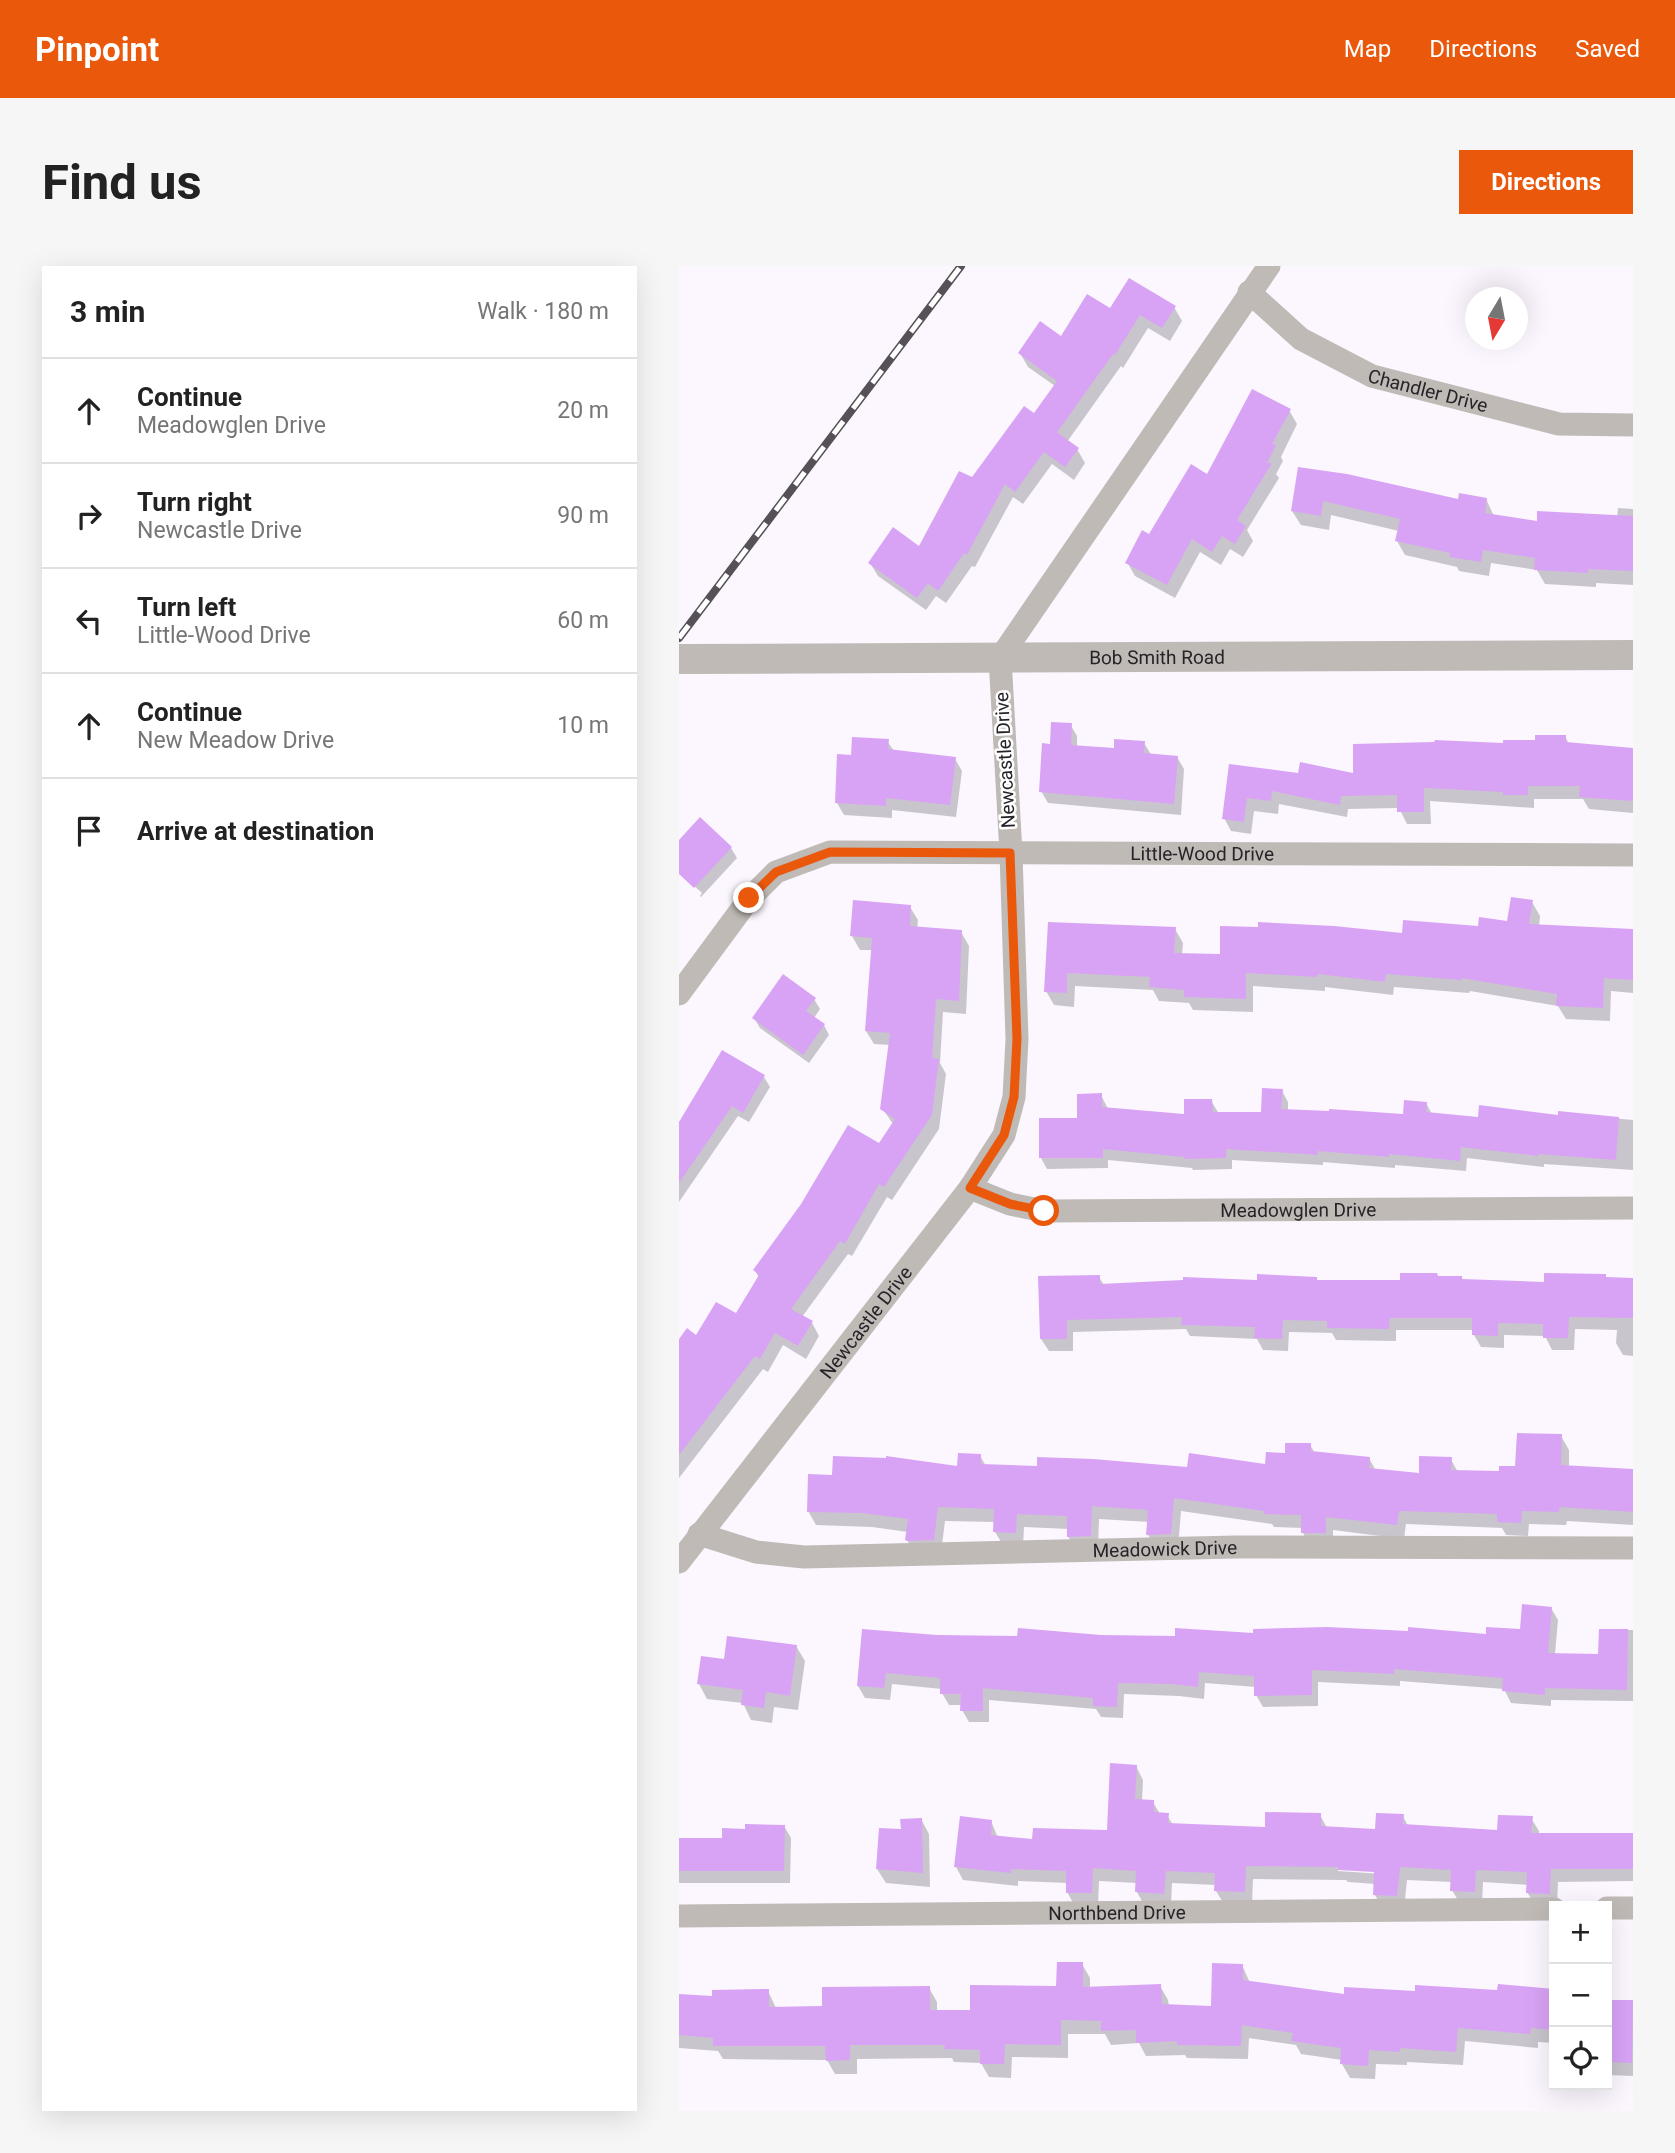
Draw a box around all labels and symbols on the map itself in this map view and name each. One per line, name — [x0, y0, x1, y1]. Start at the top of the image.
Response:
north arrow — [1465, 287, 1528, 350]
street label: Chandler Drive — [1366, 364, 1490, 417]
street label: Bob Smith Road — [1089, 645, 1225, 669]
street label: Newcastle Drive — [990, 691, 1020, 829]
street label: Little-Wood Drive — [1130, 842, 1274, 865]
route end — [733, 882, 764, 913]
route start — [1028, 1195, 1059, 1226]
street label: Meadowglen Drive — [1220, 1198, 1376, 1222]
street label: Newcastle Drive — [815, 1261, 917, 1383]
street label: Meadowick Drive — [1092, 1535, 1237, 1562]
street label: Northbend Drive — [1048, 1900, 1186, 1925]

